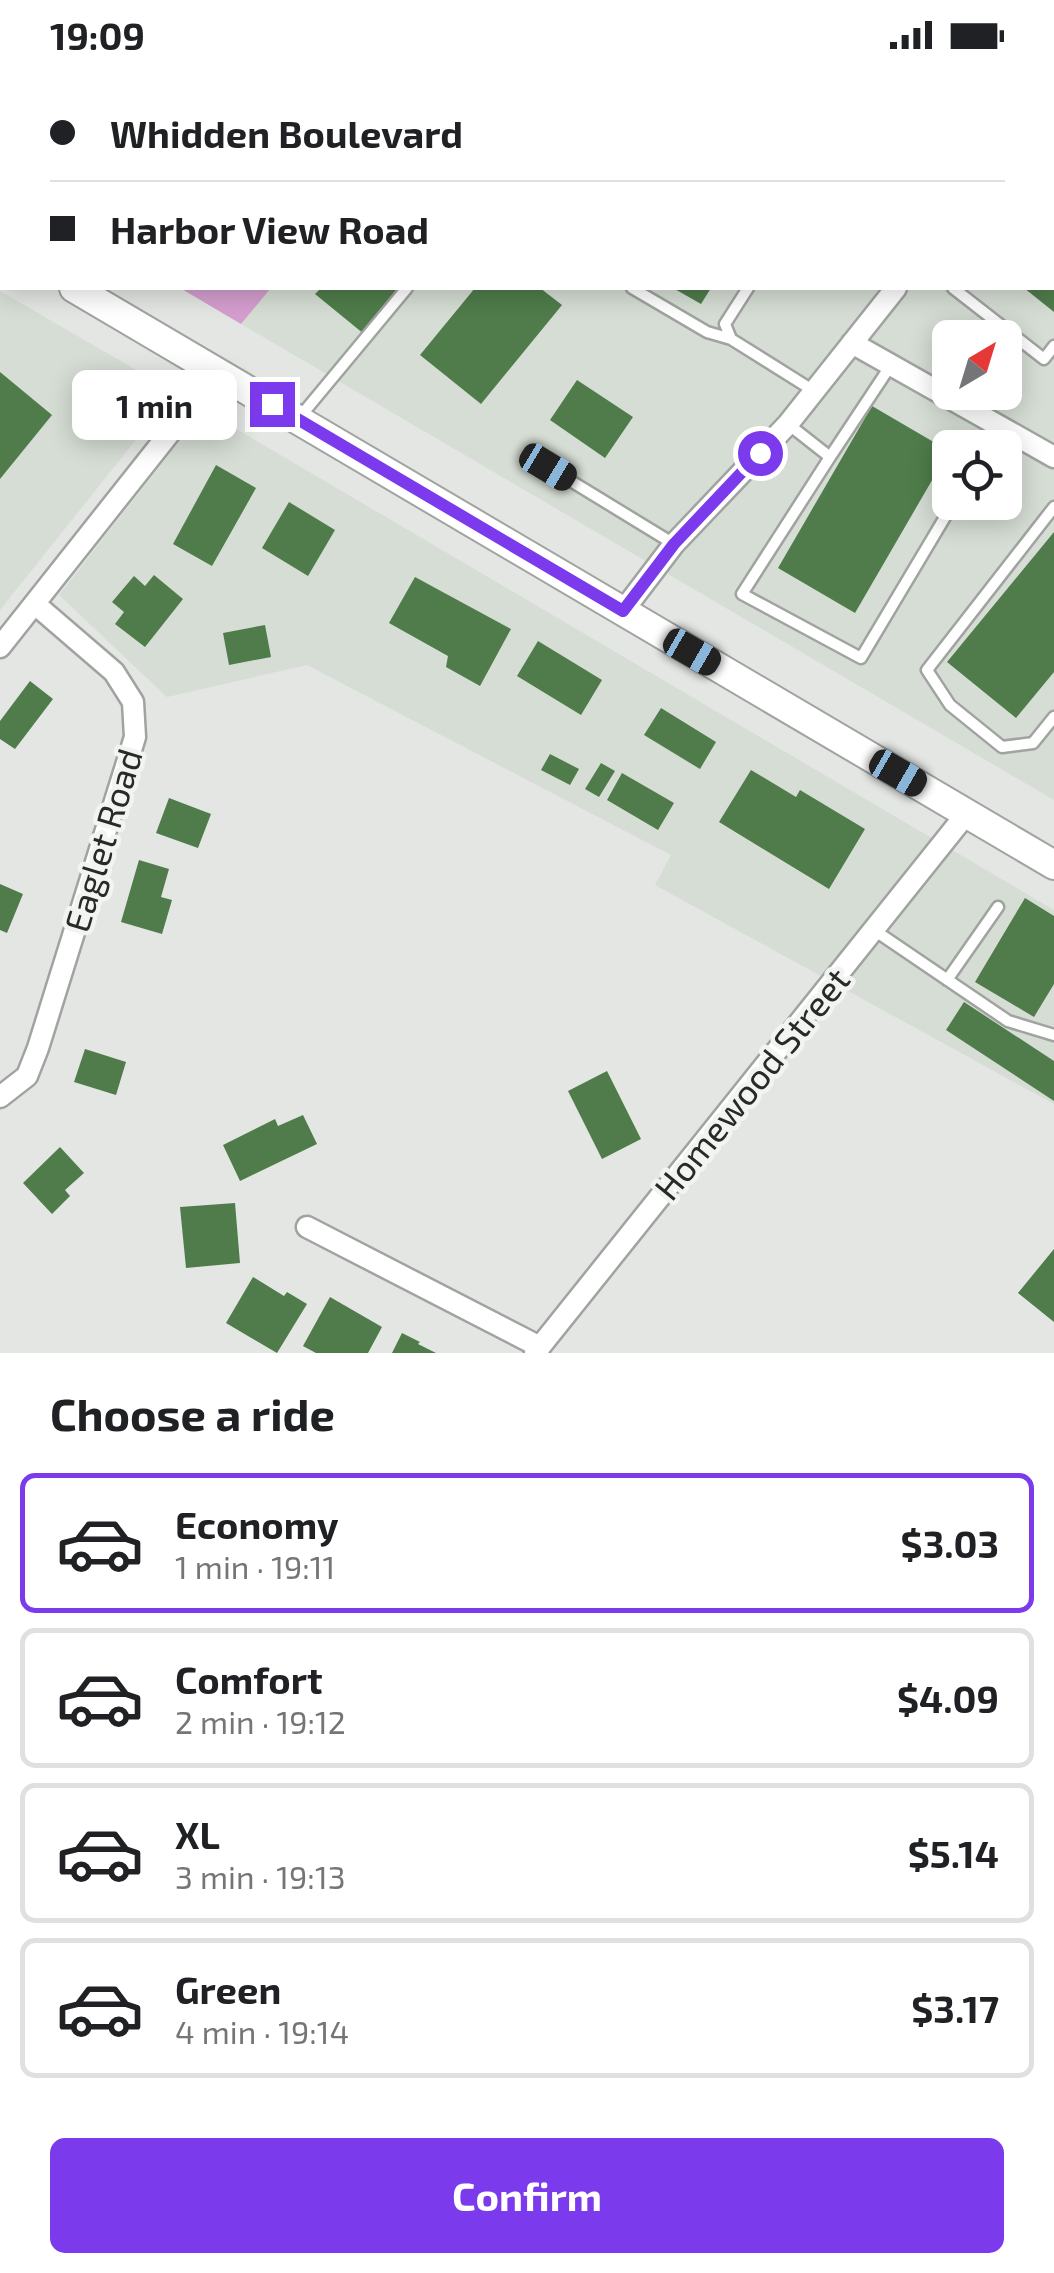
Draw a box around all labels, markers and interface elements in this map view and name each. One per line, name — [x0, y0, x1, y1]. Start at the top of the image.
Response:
text: 19:09 — [50, 12, 145, 58]
text: Whidden Boulevard — [110, 110, 463, 156]
text: Harbor View Road — [110, 206, 429, 252]
north arrow — [932, 320, 1022, 410]
map controls — [932, 320, 1022, 520]
callout: 1 min — [72, 369, 237, 439]
route end — [250, 382, 295, 427]
text: 1 min — [116, 386, 193, 424]
button: locate — [932, 430, 1022, 520]
route start — [738, 431, 783, 476]
car — [515, 439, 581, 495]
car — [659, 624, 725, 680]
street label: Eaglet Road — [54, 743, 150, 937]
car — [865, 745, 931, 801]
street label: Homewood Street — [645, 959, 857, 1207]
text: Choose a ride — [50, 1386, 335, 1440]
icon: car — [55, 1498, 145, 1588]
text: Economy — [175, 1501, 339, 1547]
text: $3.03 — [901, 1520, 999, 1566]
text: 1 min · 19:11 — [175, 1547, 335, 1585]
icon: car — [55, 1653, 145, 1743]
text: Comfort — [175, 1656, 323, 1702]
text: $4.09 — [897, 1675, 999, 1721]
text: 2 min · 19:12 — [175, 1702, 346, 1740]
icon: car — [55, 1808, 145, 1898]
text: XL — [175, 1811, 220, 1857]
text: $5.14 — [908, 1830, 999, 1876]
text: 3 min · 19:13 — [175, 1857, 345, 1895]
icon: car — [55, 1963, 145, 2053]
text: Green — [175, 1966, 281, 2012]
text: $3.17 — [911, 1985, 999, 2031]
text: 4 min · 19:14 — [175, 2012, 349, 2050]
button: Confirm — [50, 2138, 1004, 2253]

